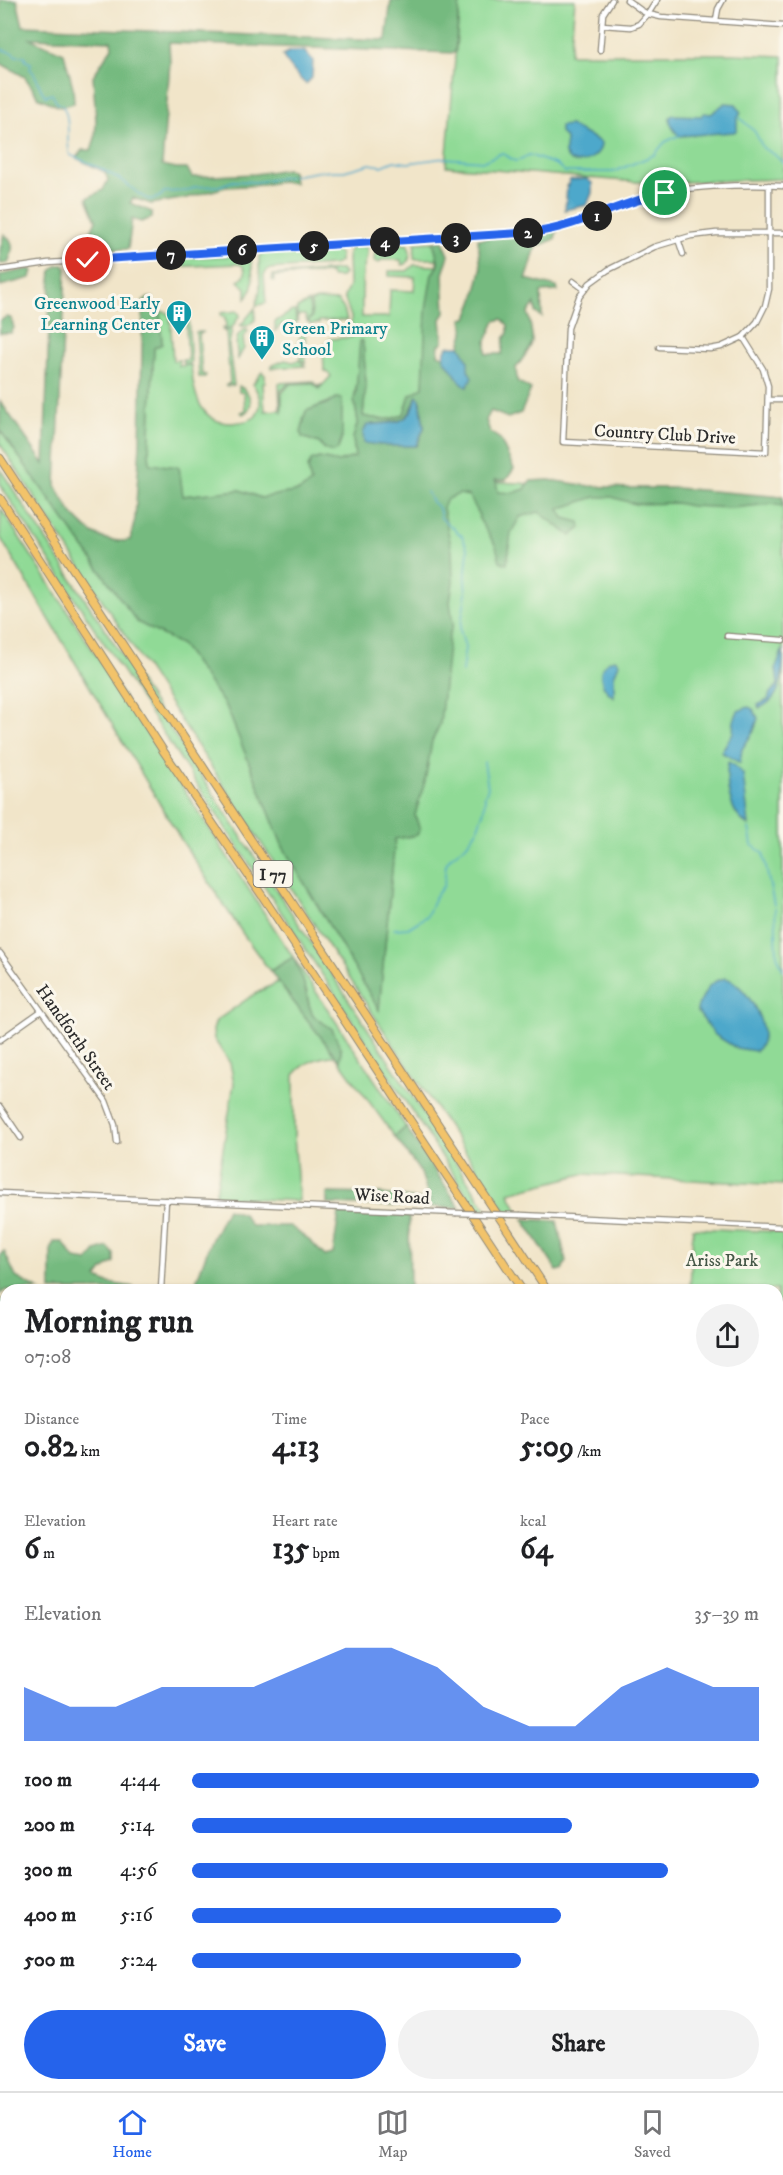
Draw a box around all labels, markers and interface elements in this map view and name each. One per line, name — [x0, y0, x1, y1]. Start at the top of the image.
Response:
pin — [639, 167, 690, 218]
icon: arrive — [648, 176, 681, 209]
pin: 1 — [582, 201, 612, 231]
text: 1 — [594, 206, 600, 226]
pin: 2 — [513, 218, 543, 248]
pin: 3 — [441, 223, 471, 253]
text: 2 — [524, 223, 532, 243]
pin: 4 — [370, 227, 400, 257]
text: 3 — [453, 228, 459, 248]
pin: 5 — [299, 231, 329, 261]
text: 4 — [380, 232, 390, 252]
pin — [62, 234, 113, 285]
pin: 6 — [227, 235, 257, 265]
text: 5 — [310, 236, 318, 256]
pin: 7 — [156, 240, 186, 270]
text: 6 — [238, 240, 246, 260]
icon: check — [71, 243, 104, 276]
text: 7 — [167, 245, 175, 265]
place label: Greenwood Early Learning Center — [34, 293, 160, 336]
building icon: Greenwood Early Learning Center — [164, 298, 194, 336]
place label: Green Primary School — [282, 318, 388, 361]
building icon: Green Primary School — [247, 323, 277, 361]
street label: Country Club Drive — [593, 420, 736, 450]
road number: I 77 — [254, 861, 292, 887]
street label: Handforth Street — [31, 981, 120, 1095]
street label: Wise Road — [353, 1184, 430, 1210]
park label: Ariss Park — [686, 1250, 758, 1272]
text: Morning run — [24, 1302, 193, 1343]
button: share — [696, 1304, 759, 1367]
text: 07:08 — [24, 1345, 71, 1370]
text: Distance — [24, 1409, 79, 1429]
text: Time — [272, 1409, 307, 1429]
text: Pace — [520, 1409, 550, 1429]
text: 0.82 — [24, 1429, 77, 1466]
text: 4:13 — [272, 1429, 319, 1466]
text: 5:09 — [520, 1429, 574, 1466]
text: km — [77, 1441, 100, 1461]
text: /km — [574, 1441, 602, 1461]
text: Elevation — [24, 1511, 86, 1531]
text: Heart rate — [272, 1511, 338, 1531]
text: kcal — [520, 1511, 546, 1531]
text: 6 — [24, 1531, 40, 1568]
text: 135 — [272, 1531, 309, 1568]
text: 64 — [520, 1531, 553, 1568]
text: m — [40, 1543, 55, 1563]
text: bpm — [309, 1543, 340, 1563]
text: Elevation — [24, 1602, 101, 1627]
text: 35–39 m — [694, 1602, 759, 1627]
text: 100 m — [24, 1768, 72, 1793]
text: 4:44 — [120, 1768, 160, 1793]
text: 200 m — [24, 1813, 75, 1838]
text: 5:14 — [120, 1813, 154, 1838]
text: 300 m — [24, 1858, 72, 1883]
text: 4:56 — [120, 1858, 157, 1883]
text: 400 m — [24, 1903, 76, 1928]
text: 5:16 — [120, 1903, 153, 1928]
text: 500 m — [24, 1948, 75, 1973]
text: 5:24 — [120, 1948, 157, 1973]
button: Save — [24, 2010, 386, 2079]
button: Share — [398, 2010, 759, 2079]
tab: Home — [112, 2106, 152, 2162]
tab: Map — [376, 2106, 409, 2162]
tab: Saved — [634, 2106, 671, 2162]

